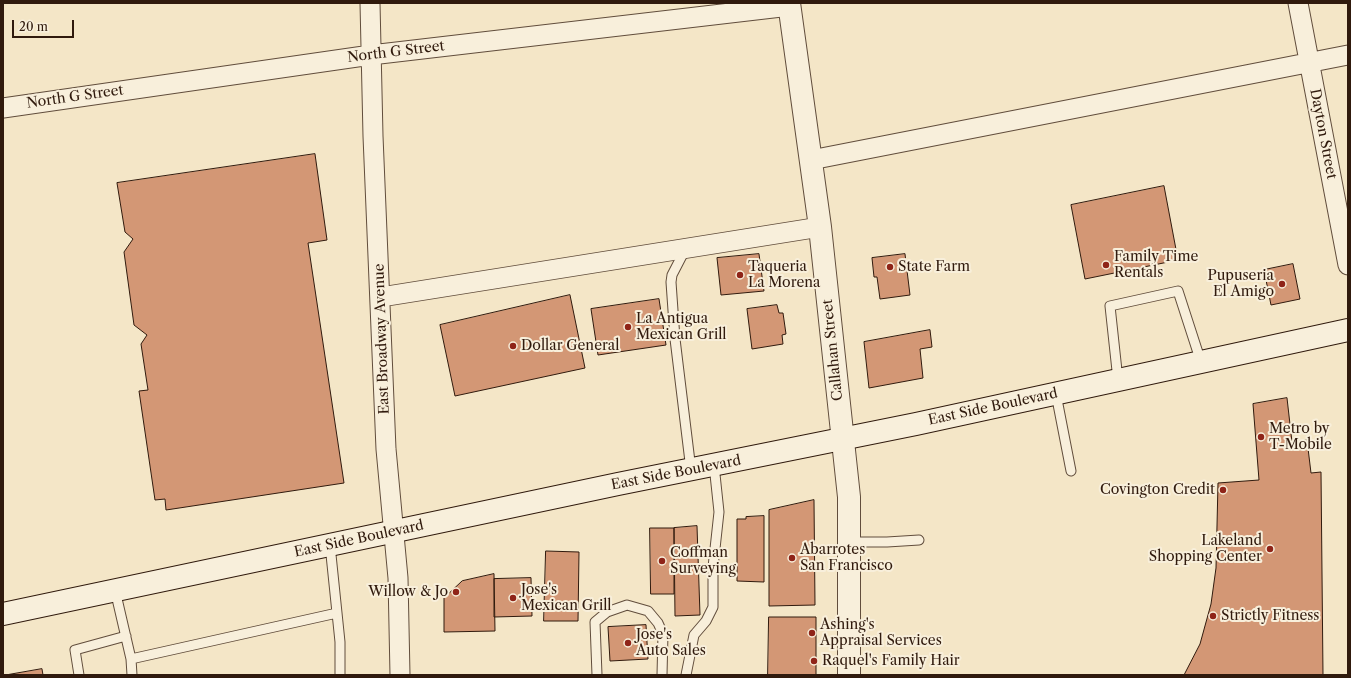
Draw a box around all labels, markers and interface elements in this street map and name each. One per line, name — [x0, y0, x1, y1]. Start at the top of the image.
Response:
scale bar — [14, 12, 76, 38]
text: 20 m — [19, 19, 48, 34]
street label: North G Street — [346, 38, 446, 66]
street label: North G Street — [25, 82, 125, 112]
street label: Dayton Street — [1306, 87, 1340, 181]
place label: Family Time Rentals — [1114, 249, 1198, 282]
place label: Taqueria La Morena — [748, 259, 820, 292]
place label: State Farm — [898, 259, 970, 275]
marker: Family Time Rentals — [1101, 260, 1111, 270]
marker: State Farm — [885, 262, 895, 272]
street label: East Broadway Avenue — [371, 263, 393, 415]
place label: Pupuseria El Amigo — [1207, 268, 1274, 300]
marker: Taqueria La Morena — [735, 270, 745, 280]
marker: Pupuseria El Amigo — [1277, 279, 1287, 289]
street label: Callahan Street — [819, 298, 847, 402]
place label: La Antigua Mexican Grill — [636, 311, 726, 344]
marker: La Antigua Mexican Grill — [623, 322, 633, 332]
place label: Dollar General — [521, 338, 619, 354]
marker: Dollar General — [508, 341, 518, 351]
street label: East Side Boulevard — [927, 385, 1059, 429]
place label: Metro by T-Mobile — [1269, 421, 1332, 454]
marker: Metro by T-Mobile — [1256, 432, 1266, 442]
street label: East Side Boulevard — [610, 452, 742, 494]
place label: Covington Credit — [1100, 482, 1215, 498]
marker: Covington Credit — [1218, 485, 1228, 495]
street label: East Side Boulevard — [293, 517, 425, 561]
place label: Lakeland Shopping Center — [1149, 533, 1262, 566]
place label: Abarrotes San Francisco — [800, 542, 893, 574]
marker: Lakeland Shopping Center — [1265, 544, 1275, 554]
place label: Coffman Surveying — [670, 545, 736, 578]
marker: Abarrotes San Francisco — [787, 553, 797, 563]
marker: Coffman Surveying — [657, 556, 667, 566]
place label: Jose's Mexican Grill — [521, 582, 611, 614]
place label: Willow & Jo — [368, 584, 448, 600]
marker: Willow & Jo — [451, 587, 461, 597]
marker: Jose's Mexican Grill — [508, 593, 518, 603]
place label: Strictly Fitness — [1221, 608, 1319, 624]
marker: Strictly Fitness — [1208, 611, 1218, 621]
place label: Ashing's Appraisal Services — [820, 617, 942, 650]
place label: Jose's Auto Sales — [636, 627, 706, 660]
marker: Ashing's Appraisal Services — [807, 628, 817, 638]
marker: Jose's Auto Sales — [623, 638, 633, 648]
place label: Raquel's Family Hair — [822, 653, 960, 669]
marker: Raquel's Family Hair — [809, 656, 819, 666]

